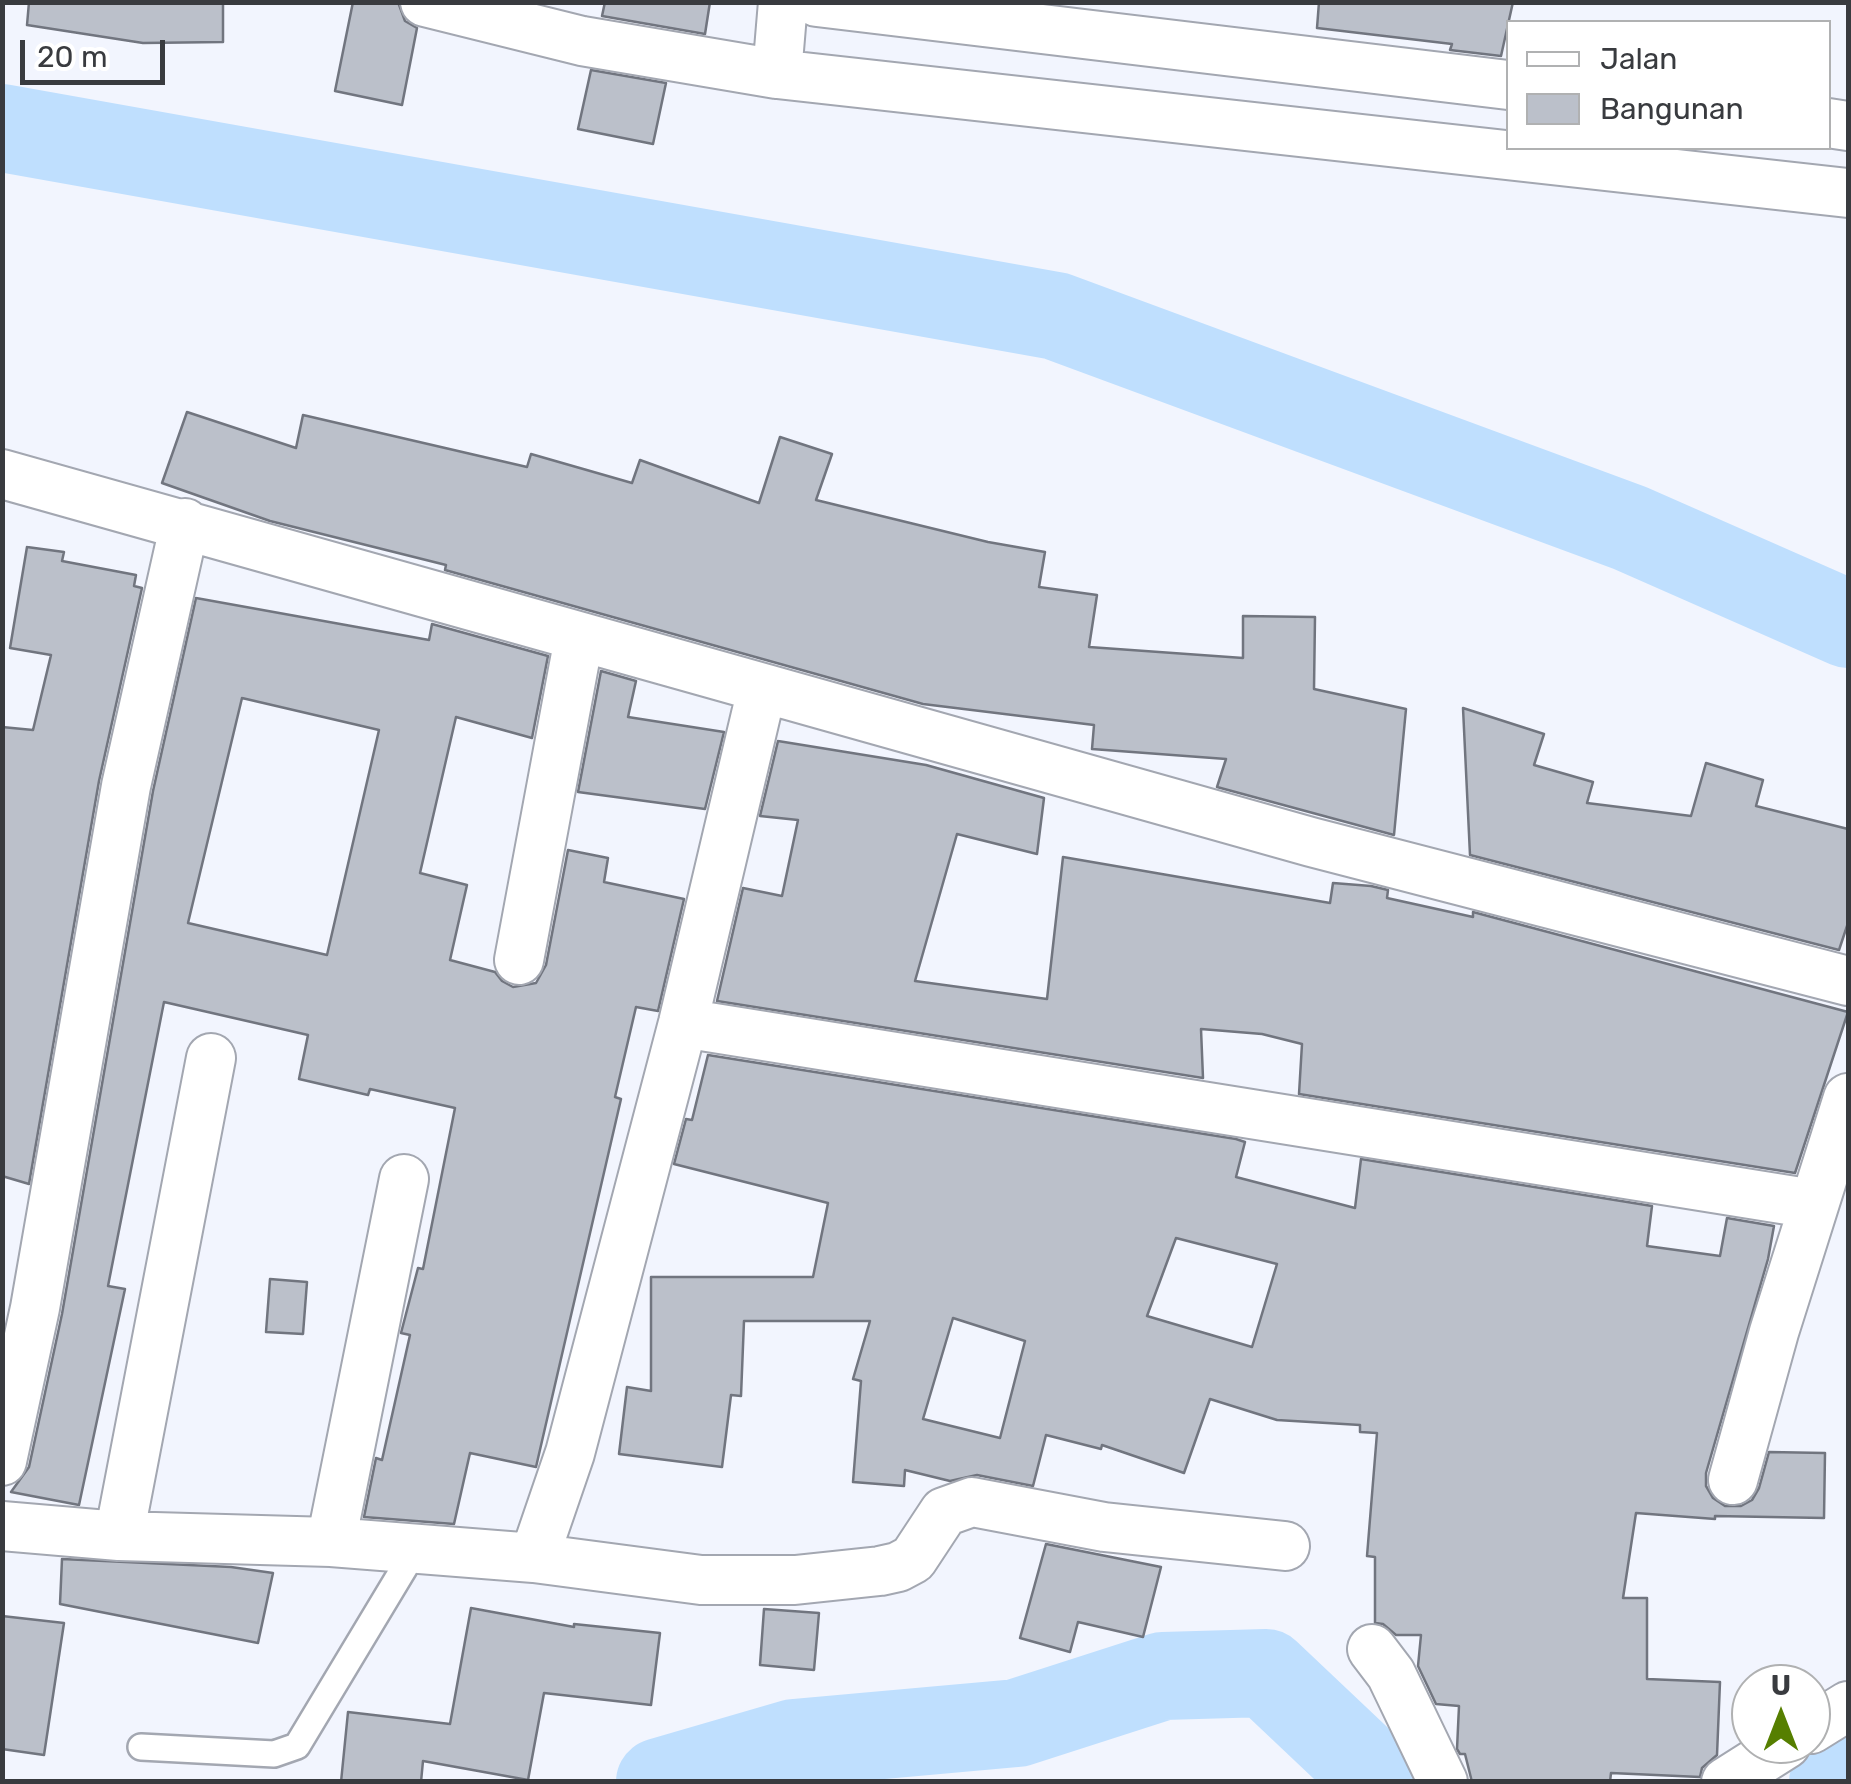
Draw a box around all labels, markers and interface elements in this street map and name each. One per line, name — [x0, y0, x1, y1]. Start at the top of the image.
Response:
scale bar — [25, 20, 170, 82]
legend — [1506, 20, 1831, 150]
text: 20 m — [37, 39, 108, 75]
text: Jalan — [1600, 41, 1678, 77]
text: Bangunan — [1600, 91, 1744, 127]
north arrow — [1731, 1664, 1831, 1764]
text: U — [1771, 1669, 1791, 1702]

